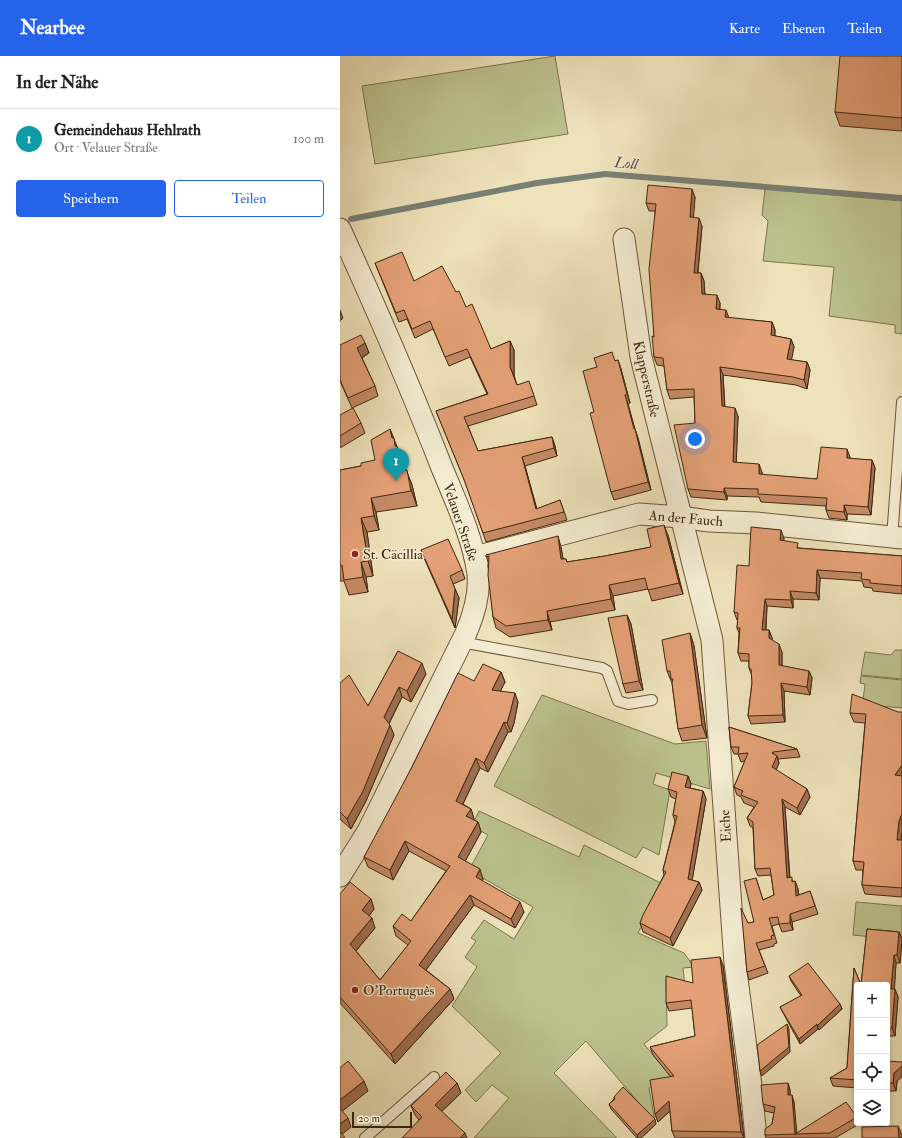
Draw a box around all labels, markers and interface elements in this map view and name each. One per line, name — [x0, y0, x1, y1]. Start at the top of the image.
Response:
text: Nearbee — [20, 16, 85, 40]
text: Karte — [729, 20, 760, 37]
text: Ebenen — [782, 20, 825, 37]
text: Teilen — [847, 20, 882, 37]
text: In der Nähe — [16, 72, 98, 93]
text: Gemeindehaus Hehlrath — [54, 121, 201, 140]
text: 1 — [27, 131, 31, 147]
text: 100 m — [293, 131, 324, 147]
text: Ort · Velauer Straße — [54, 140, 158, 156]
water label: Loll — [612, 153, 640, 174]
button: Speichern — [16, 180, 166, 217]
button: Teilen — [174, 180, 324, 217]
street label: Klapperstraße — [628, 339, 664, 419]
your location — [685, 429, 705, 449]
pin: 1 — [383, 448, 409, 481]
street label: Velauer Straße — [439, 481, 482, 564]
street label: An der Fauch — [647, 507, 724, 530]
place label: St. Cäcillia — [363, 546, 423, 563]
marker: St. Cäcillia — [350, 549, 360, 559]
street label: Eiche — [716, 809, 735, 843]
place label: O'Português — [363, 982, 435, 999]
map controls — [854, 982, 890, 1126]
button: + — [854, 982, 890, 1018]
marker: O'Português — [350, 985, 360, 995]
button: − — [854, 1018, 890, 1054]
button: locate — [854, 1054, 890, 1090]
button: layers — [854, 1090, 890, 1126]
scale bar — [352, 1110, 412, 1129]
text: 20 m — [358, 1112, 380, 1125]

